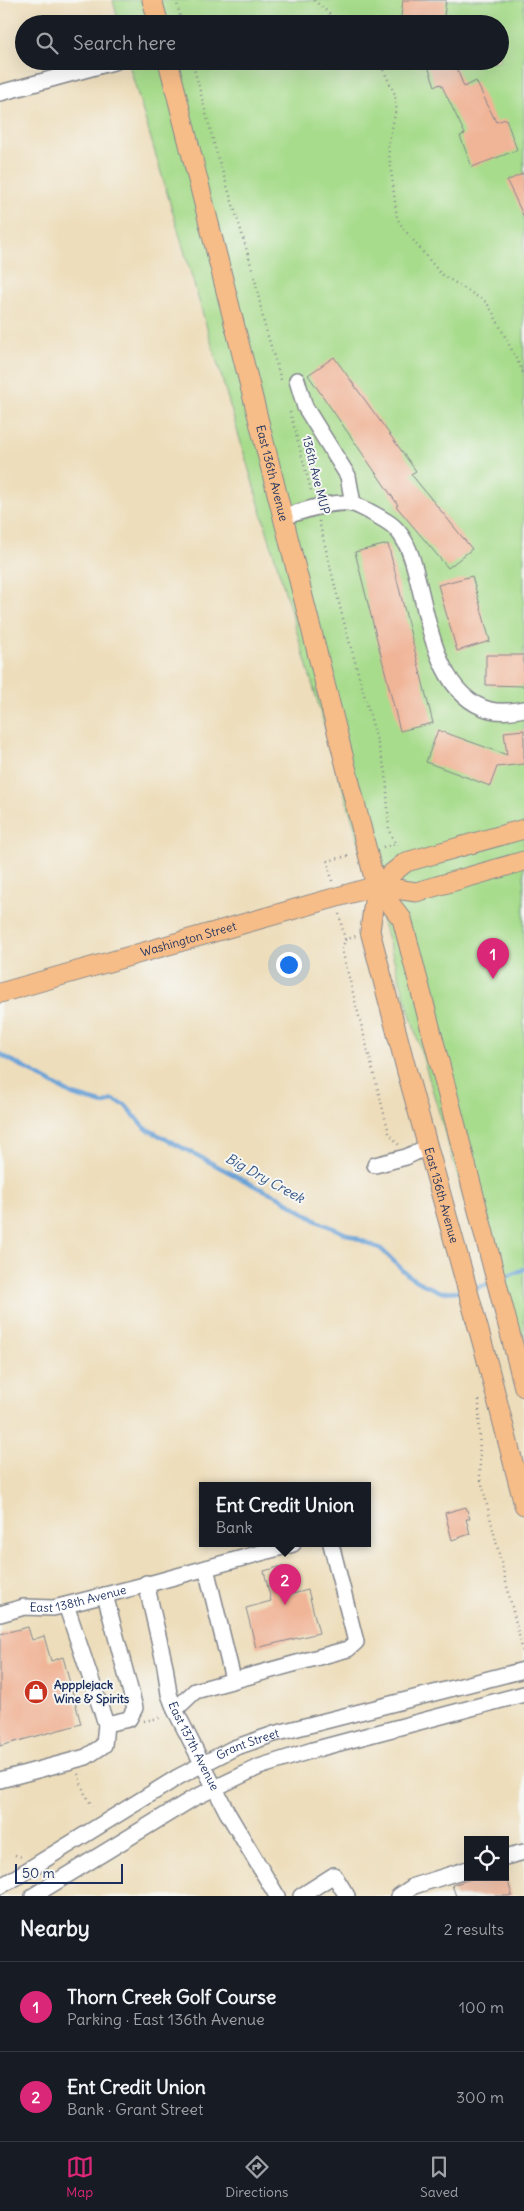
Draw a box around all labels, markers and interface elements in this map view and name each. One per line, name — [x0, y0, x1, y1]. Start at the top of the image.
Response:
search box — [15, 15, 509, 70]
icon: search — [33, 29, 61, 57]
text: Search here — [73, 31, 176, 55]
street label: East 136th Avenue — [253, 423, 292, 523]
street label: 136th Ave MUP — [299, 434, 333, 516]
street label: Washington Street — [139, 918, 238, 960]
pin: 1 — [477, 938, 509, 979]
your location — [276, 952, 302, 978]
street label: East 136th Avenue — [421, 1146, 462, 1245]
water label: Big Dry Creek — [223, 1149, 308, 1207]
popup — [199, 1482, 371, 1547]
text: Ent Credit Union — [216, 1493, 354, 1517]
text: Bank — [216, 1517, 253, 1537]
pin: 2 — [269, 1564, 301, 1605]
street label: East 138th Avenue — [29, 1582, 128, 1615]
place label: Appplejack Wine & Spirits — [54, 1677, 130, 1707]
shop icon: Appplejack Wine & Spirits — [23, 1679, 49, 1705]
street label: East 137th Avenue — [166, 1699, 223, 1793]
street label: Grant Street — [214, 1725, 280, 1763]
map controls — [464, 1836, 509, 1881]
button: locate — [464, 1836, 509, 1881]
scale bar — [15, 1861, 122, 1884]
text: 50 m — [22, 1864, 55, 1882]
text: Nearby — [20, 1915, 90, 1942]
text: 2 results — [444, 1919, 504, 1939]
text: Thorn Creek Golf Course — [67, 1985, 276, 2009]
text: 1 — [33, 1997, 39, 2017]
text: 100 m — [459, 1997, 504, 2017]
text: Parking · East 136th Avenue — [67, 2009, 265, 2029]
text: Ent Credit Union — [67, 2075, 206, 2099]
text: 2 — [32, 2087, 40, 2107]
text: 300 m — [456, 2087, 504, 2107]
text: Bank · Grant Street — [67, 2099, 203, 2119]
tab: Map — [66, 2153, 94, 2201]
tab: Directions — [225, 2153, 288, 2201]
tab: Saved — [420, 2153, 458, 2201]

